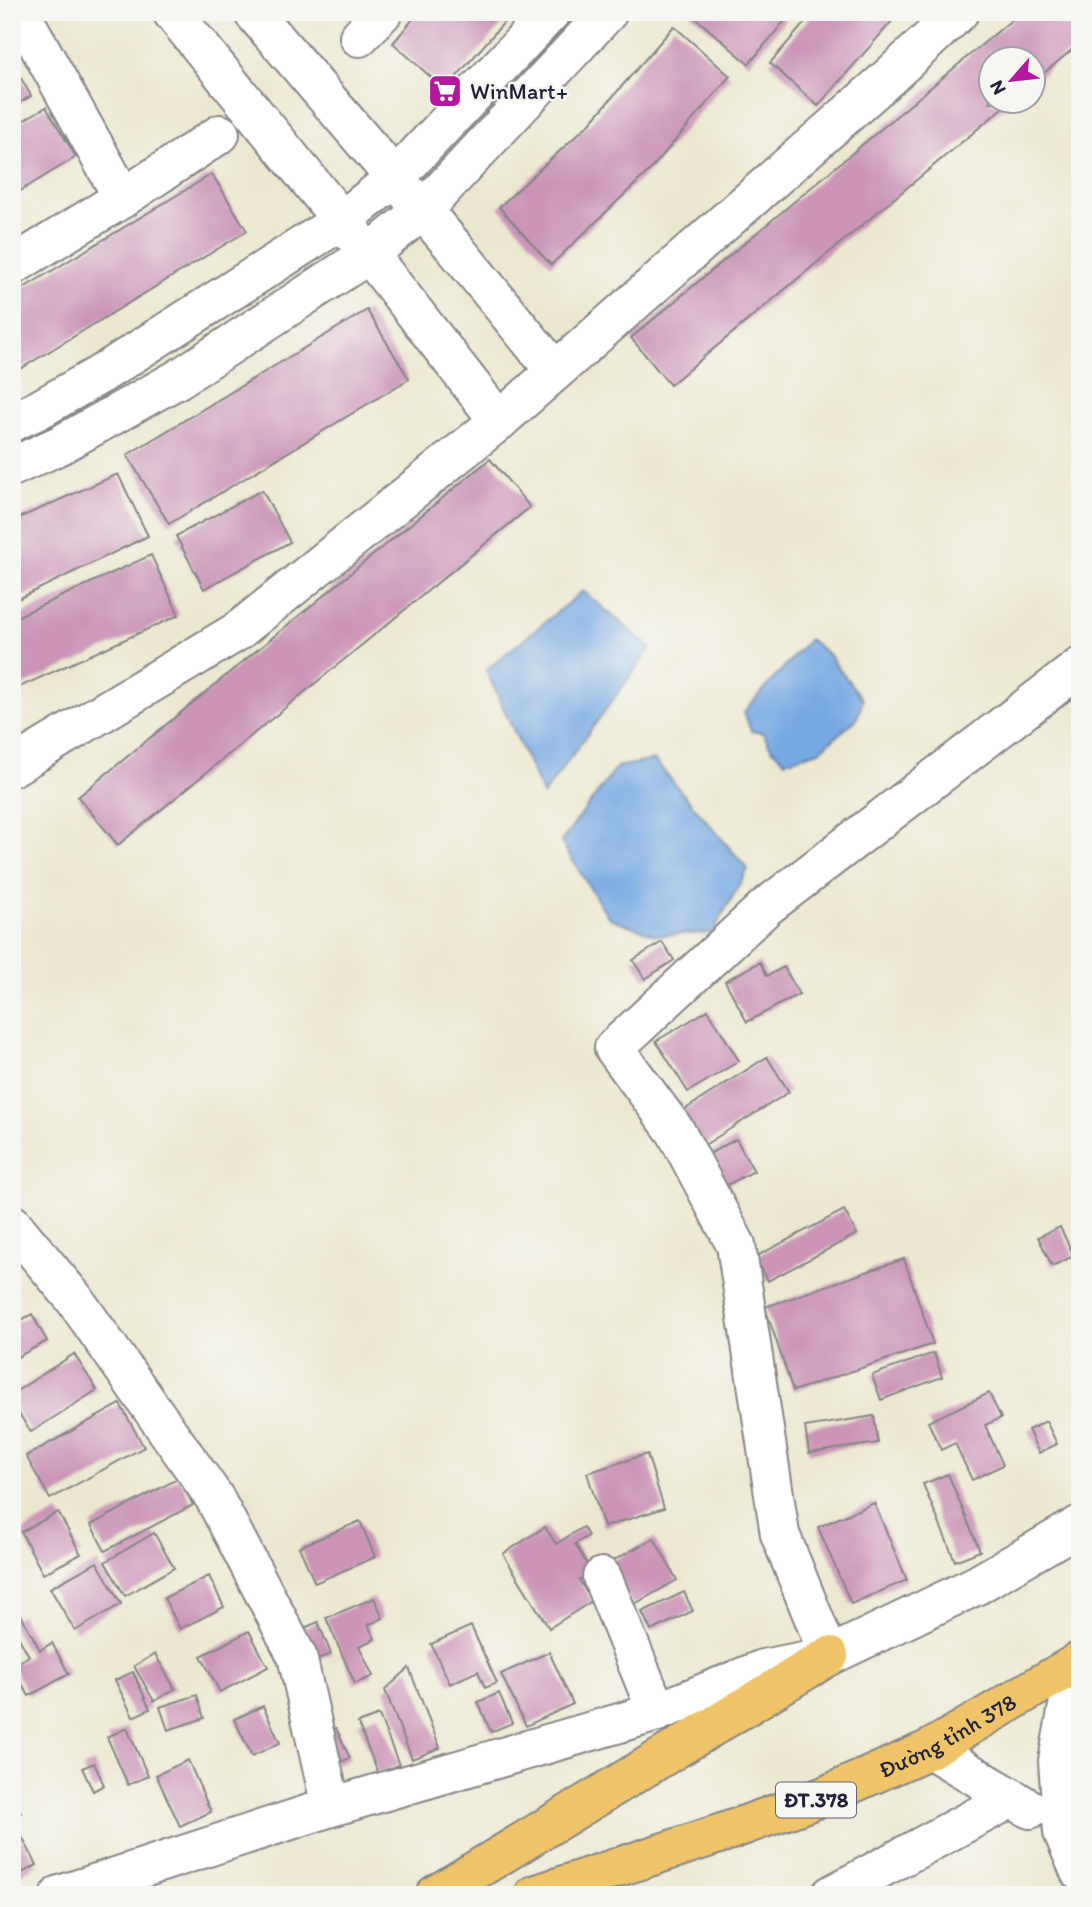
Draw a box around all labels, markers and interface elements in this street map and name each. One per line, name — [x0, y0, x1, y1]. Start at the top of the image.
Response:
north arrow — [976, 46, 1046, 116]
supermarket icon: WinMart+ — [426, 72, 464, 110]
place label: WinMart+ — [470, 77, 568, 105]
text: N — [984, 77, 1011, 99]
street label: Đường tỉnh 378 — [875, 1688, 1021, 1784]
road number: ĐT.378 — [776, 1783, 856, 1818]

